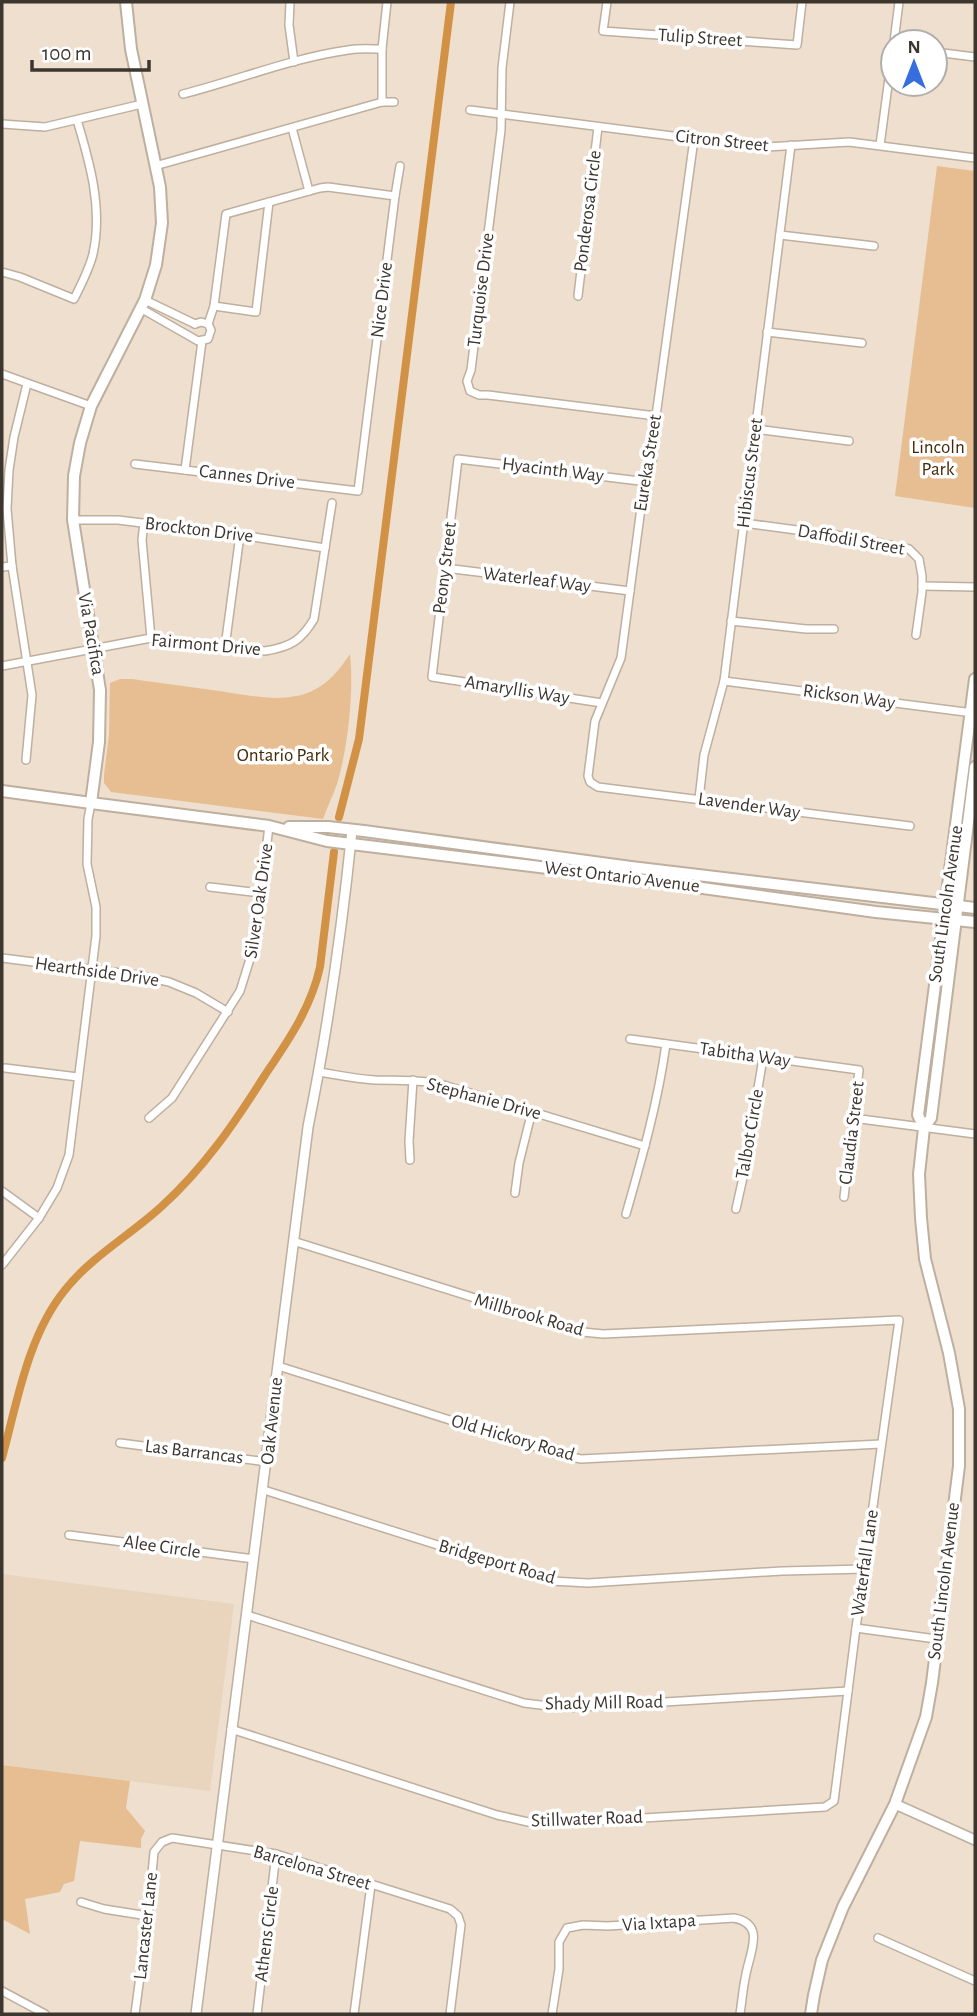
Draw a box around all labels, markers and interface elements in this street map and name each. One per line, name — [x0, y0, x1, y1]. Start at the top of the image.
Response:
street label: Tulip Street — [657, 26, 743, 50]
scale bar — [32, 28, 149, 72]
north arrow — [879, 28, 949, 98]
text: N — [907, 38, 921, 57]
text: 100 m — [42, 43, 92, 64]
street label: Citron Street — [675, 127, 769, 155]
street label: Ponderosa Circle — [571, 149, 605, 273]
street label: Turquoise Drive — [465, 232, 497, 348]
street label: Nice Drive — [368, 261, 396, 339]
street label: Eureka Street — [631, 413, 665, 513]
street label: Hibiscus Street — [734, 417, 766, 529]
park label: Lincoln Park — [911, 438, 965, 479]
street label: Hyacinth Way — [501, 454, 605, 486]
street label: Cannes Drive — [198, 462, 296, 492]
street label: Brockton Drive — [144, 514, 254, 546]
street label: Peony Street — [430, 521, 460, 615]
street label: Daffodil Street — [796, 521, 906, 559]
street label: Waterleaf Way — [482, 564, 592, 596]
street label: Via Pacifica — [74, 591, 108, 677]
street label: Fairmont Drive — [150, 631, 262, 659]
street label: Amaryllis Way — [463, 672, 571, 708]
street label: Rickson Way — [802, 681, 896, 713]
park label: Ontario Park — [237, 746, 330, 765]
street label: Lavender Way — [697, 789, 801, 823]
street label: South Lincoln Avenue — [926, 824, 966, 984]
street label: Silver Oak Drive — [242, 842, 276, 960]
street label: West Ontario Avenue — [543, 858, 701, 896]
street label: Hearthside Drive — [34, 954, 160, 990]
street label: Tabitha Way — [698, 1039, 792, 1071]
street label: Stephanie Drive — [425, 1075, 543, 1123]
street label: Claudia Street — [836, 1080, 868, 1186]
street label: Talbot Circle — [733, 1087, 767, 1181]
street label: Millbrook Road — [472, 1290, 586, 1340]
street label: Oak Avenue — [258, 1376, 286, 1466]
street label: Old Hickory Road — [449, 1411, 577, 1465]
street label: Las Barrancas — [144, 1437, 244, 1467]
street label: South Lincoln Avenue — [925, 1501, 963, 1661]
street label: Waterfall Lane — [848, 1509, 882, 1617]
street label: Alee Circle — [122, 1532, 202, 1562]
street label: Bridgeport Road — [436, 1536, 558, 1588]
street label: Shady Mill Road — [545, 1692, 664, 1714]
street label: Stillwater Road — [531, 1808, 643, 1830]
street label: Barcelona Street — [251, 1842, 373, 1894]
street label: Lancaster Lane — [131, 1871, 161, 1981]
street label: Athens Circle — [252, 1885, 282, 1983]
street label: Via Ixtapa — [621, 1911, 697, 1935]

